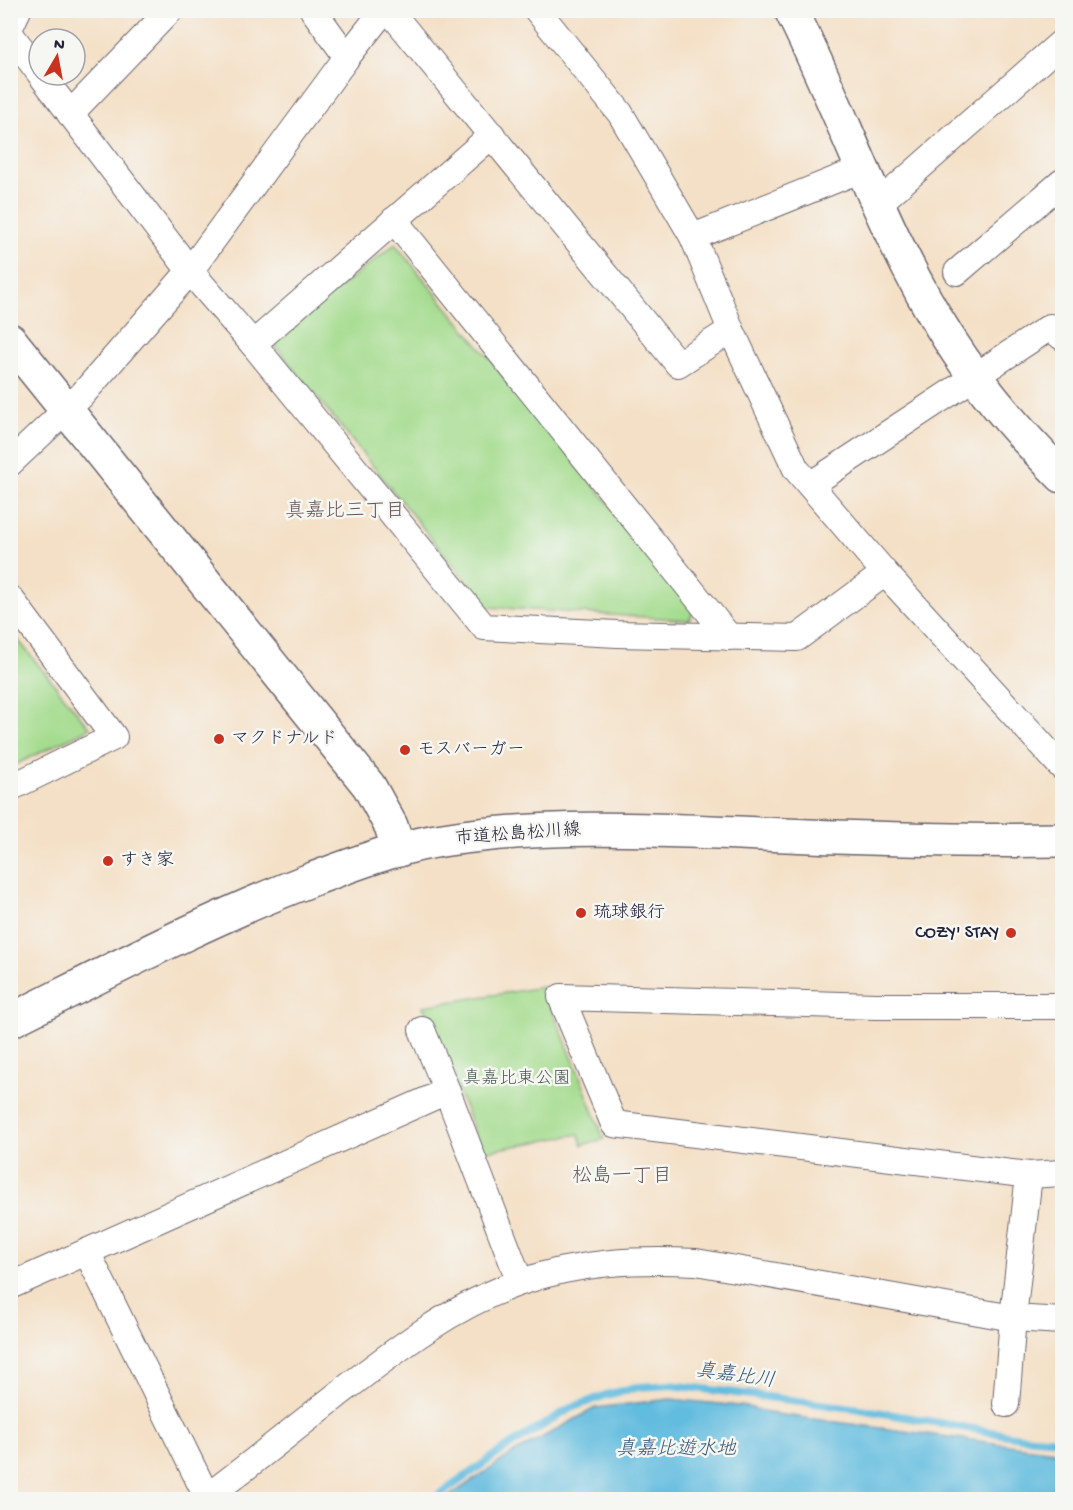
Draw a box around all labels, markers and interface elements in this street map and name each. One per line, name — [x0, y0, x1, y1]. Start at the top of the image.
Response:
north arrow — [27, 27, 87, 87]
text: N — [52, 35, 66, 56]
district label: 真嘉比三丁目 — [285, 499, 405, 524]
place label: マクドナルド — [231, 729, 338, 750]
marker: マクドナルド — [212, 732, 226, 746]
place label: モスバーガー — [417, 740, 525, 761]
marker: モスバーガー — [398, 743, 412, 757]
street label: 市道松島松川線 — [454, 819, 582, 850]
place label: すき家 — [120, 850, 174, 872]
marker: すき家 — [101, 854, 115, 868]
place label: 琉球銀行 — [593, 902, 665, 924]
marker: 琉球銀行 — [574, 906, 588, 920]
place label: COZY' STAY — [915, 923, 999, 944]
marker: COZY' STAY — [1004, 926, 1018, 940]
park label: 真嘉比東公園 — [463, 1068, 571, 1090]
district label: 松島一丁目 — [572, 1164, 672, 1189]
water label: 真嘉比川 — [694, 1358, 776, 1394]
water label: 真嘉比遊水地 — [616, 1437, 737, 1462]

